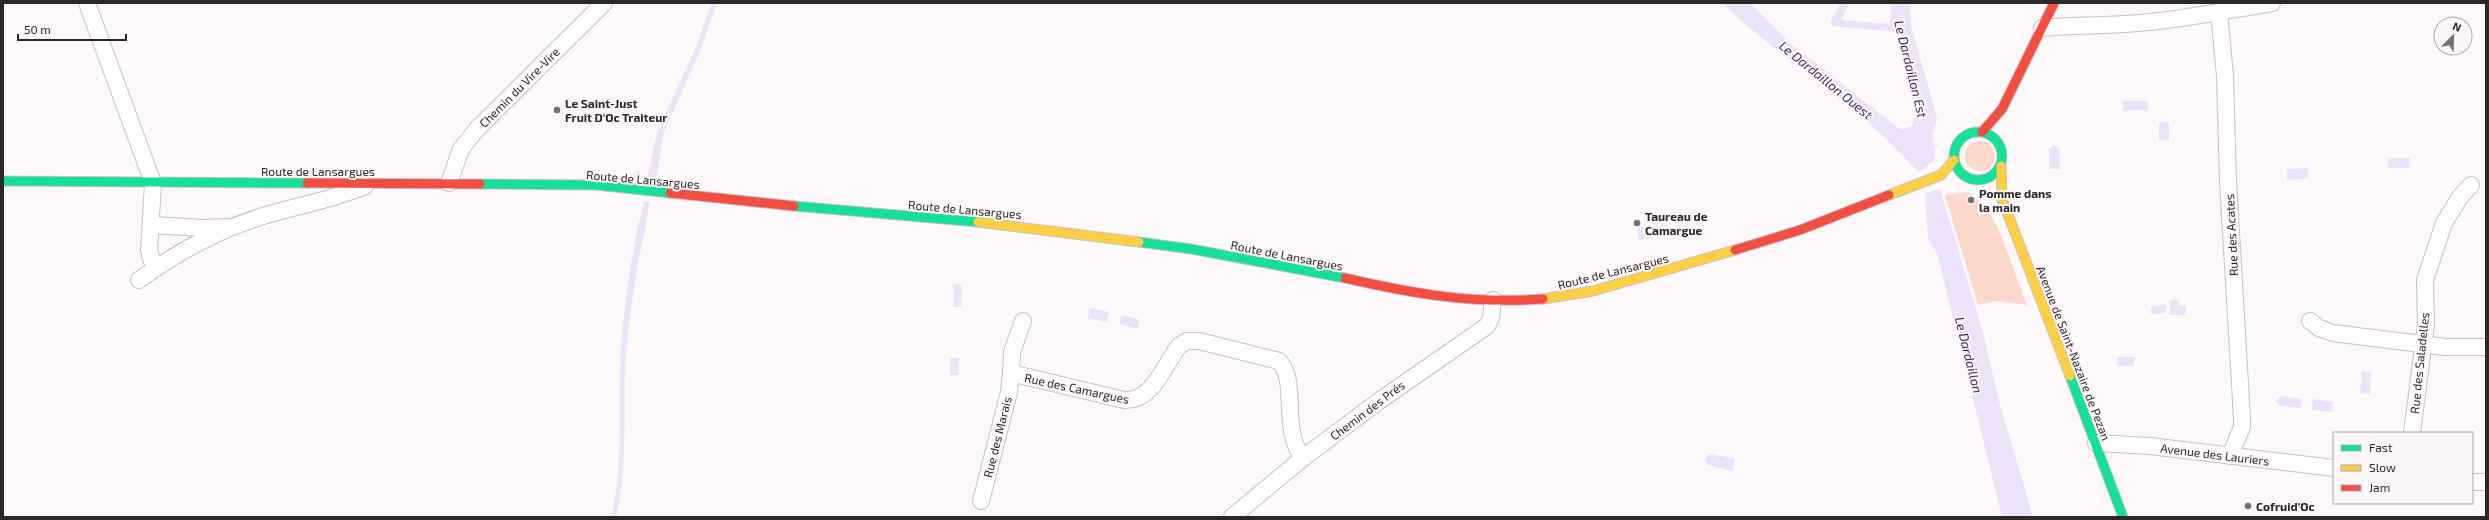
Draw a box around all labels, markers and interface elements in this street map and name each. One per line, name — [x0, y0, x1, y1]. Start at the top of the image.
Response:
scale bar — [18, 16, 126, 42]
north arrow — [2433, 16, 2473, 56]
water label: Le Dardaillon Est — [1891, 19, 1931, 119]
text: N — [2451, 19, 2463, 34]
text: 50 m — [24, 22, 51, 36]
water label: Le Dardaillon Ouest — [1776, 37, 1876, 123]
street label: Chemin du Vire-Vire — [476, 44, 562, 130]
place label: Le Saint-Just Fruit D'Oc Traiteur — [565, 96, 668, 124]
marker: Le Saint-Just Fruit D'Oc Traiteur — [552, 105, 562, 115]
street label: Route de Lansargues — [261, 164, 375, 178]
street label: Route de Lansargues — [586, 167, 700, 191]
place label: Pomme dans la main — [1979, 186, 2052, 214]
street label: Rue des Acates — [2222, 194, 2240, 276]
marker: Pomme dans la main — [1966, 195, 1976, 205]
street label: Route de Lansargues — [908, 197, 1022, 221]
place label: Taureau de Camargue — [1645, 209, 1708, 237]
marker: Taureau de Camargue — [1632, 218, 1642, 228]
street label: Route de Lansargues — [1230, 237, 1344, 273]
street label: Route de Lansargues — [1556, 250, 1670, 292]
street label: Avenue de Saint-Nazaire de Pezan — [2034, 264, 2114, 442]
street label: Rue des Saladelles — [2407, 312, 2431, 414]
water label: Le Dardaillon — [1952, 315, 1986, 395]
street label: Rue des Camargues — [1023, 370, 1131, 406]
street label: Chemin des Prés — [1327, 377, 1407, 443]
street label: Rue des Marais — [980, 395, 1014, 479]
legend — [2333, 432, 2473, 504]
street label: Avenue des Lauriers — [2160, 440, 2270, 468]
text: Fast — [2369, 440, 2393, 454]
text: Slow — [2369, 460, 2396, 474]
text: Jam — [2369, 480, 2390, 494]
place label: Cofruid’Oc — [2256, 499, 2315, 513]
marker: Cofruid’Oc — [2243, 501, 2253, 511]

